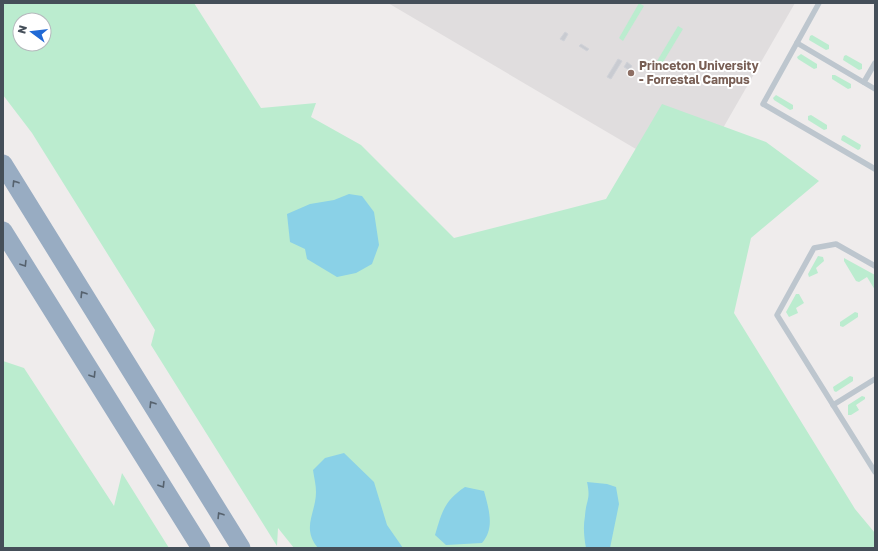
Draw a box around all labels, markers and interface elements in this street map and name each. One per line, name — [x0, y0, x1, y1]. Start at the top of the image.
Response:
north arrow — [12, 12, 52, 52]
text: N — [14, 24, 29, 35]
place label: Princeton University - Forrestal Campus — [639, 58, 759, 87]
marker: Princeton University - Forrestal Campus — [626, 68, 636, 78]
one-way arrow — [12, 180, 19, 187]
one-way arrow — [19, 260, 26, 267]
one-way arrow — [81, 291, 88, 298]
one-way arrow — [88, 371, 95, 378]
one-way arrow — [149, 401, 156, 408]
one-way arrow — [157, 481, 164, 488]
one-way arrow — [217, 512, 225, 519]

